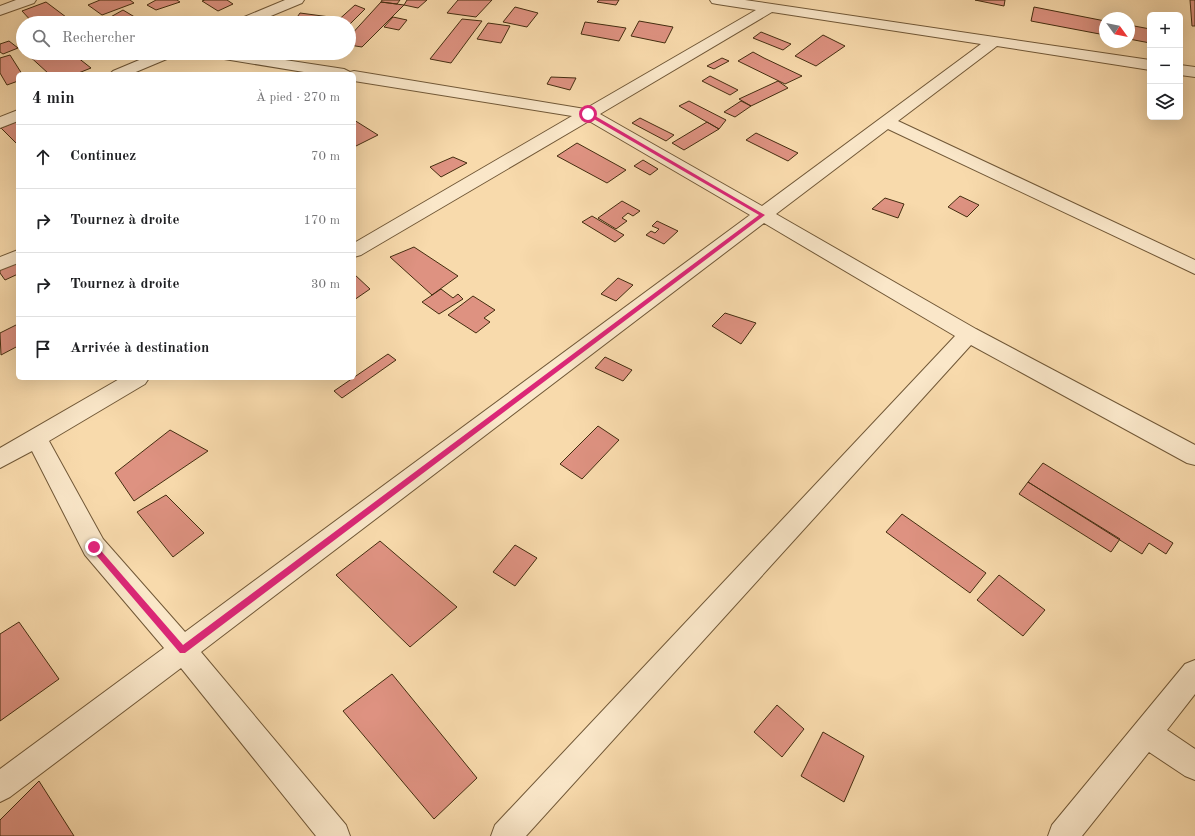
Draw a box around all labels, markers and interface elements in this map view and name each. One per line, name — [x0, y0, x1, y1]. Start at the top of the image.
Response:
north arrow — [1099, 12, 1135, 48]
map controls — [1147, 12, 1183, 120]
button: + — [1147, 12, 1183, 48]
search box — [16, 16, 356, 60]
icon: search — [30, 27, 52, 49]
text: Rechercher — [62, 31, 135, 46]
button: − — [1147, 48, 1183, 84]
button: layers — [1147, 84, 1183, 120]
text: 4 min — [32, 90, 75, 107]
text: À pied · 270 m — [256, 91, 340, 104]
route start — [579, 105, 597, 123]
icon: ahead — [32, 146, 54, 168]
text: Continuez — [70, 149, 136, 164]
text: 70 m — [311, 150, 340, 163]
icon: right — [32, 210, 54, 232]
text: Tournez à droite — [70, 213, 180, 228]
text: 170 m — [303, 214, 340, 227]
icon: right — [32, 274, 54, 296]
text: Tournez à droite — [70, 277, 180, 292]
text: 30 m — [311, 278, 340, 291]
icon: arrive — [32, 338, 54, 360]
text: Arrivée à destination — [70, 341, 209, 356]
route end — [85, 538, 103, 556]

